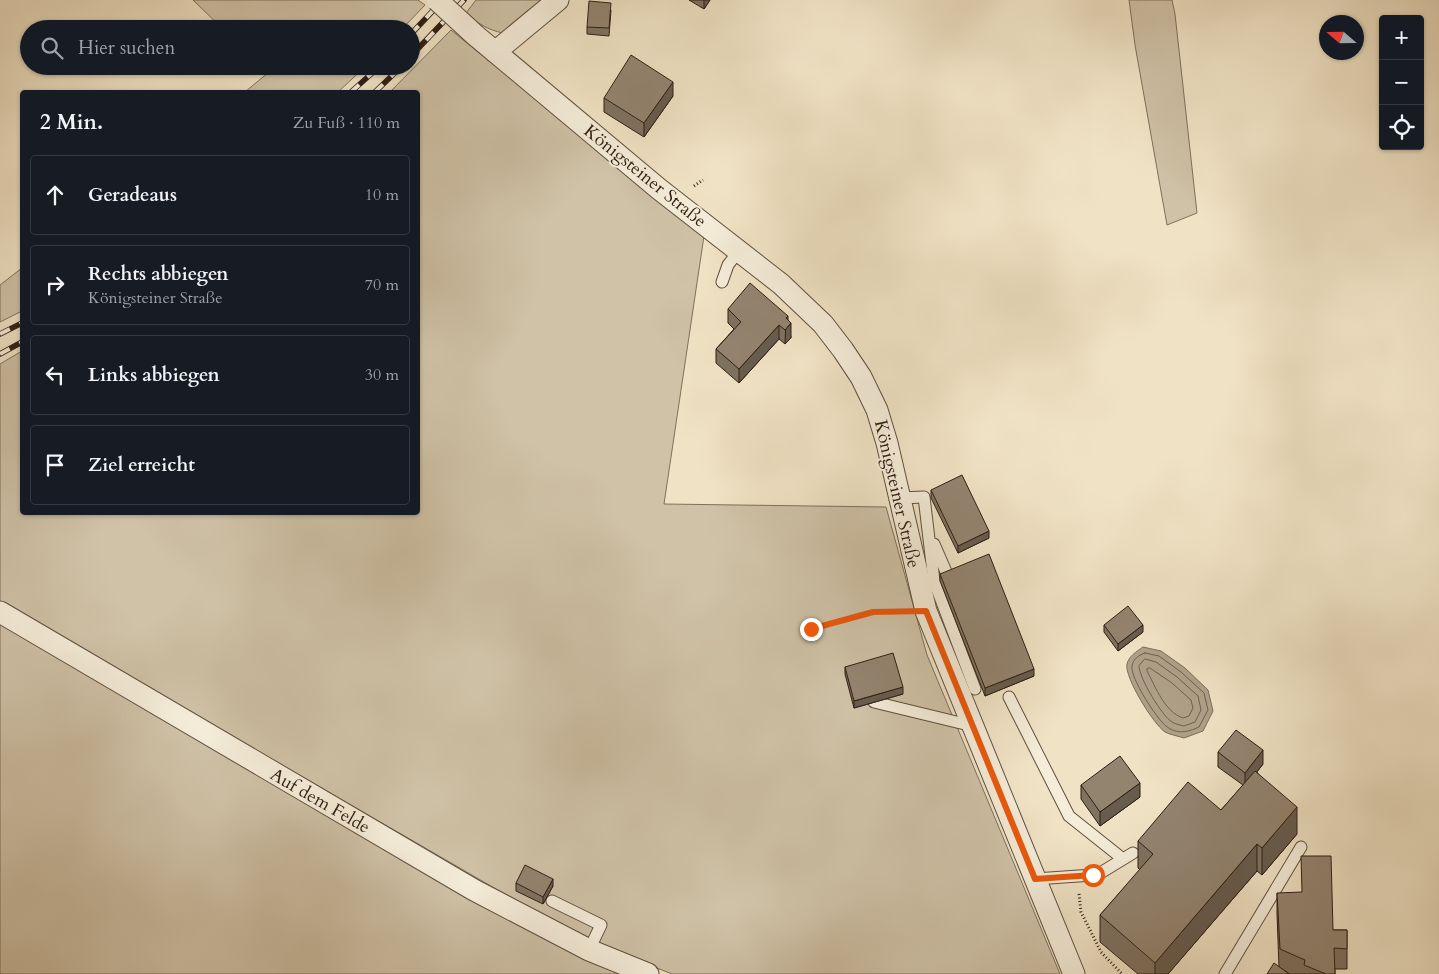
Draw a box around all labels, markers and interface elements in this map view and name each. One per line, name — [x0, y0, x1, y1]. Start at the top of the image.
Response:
north arrow — [1319, 15, 1364, 60]
map controls — [1379, 15, 1424, 150]
button: + — [1379, 15, 1424, 60]
search box — [20, 20, 420, 75]
icon: search — [38, 34, 66, 62]
text: Hier suchen — [78, 35, 175, 61]
button: − — [1379, 60, 1424, 105]
button: locate — [1379, 105, 1424, 150]
text: 2 Min. — [40, 108, 103, 137]
text: Zu Fuß · 110 m — [293, 112, 400, 134]
street label: Königsteiner Straße — [578, 119, 712, 233]
icon: ahead — [41, 181, 69, 209]
text: Geradeaus — [88, 182, 177, 208]
text: 10 m — [365, 184, 399, 206]
text: Rechts abbiegen — [88, 261, 229, 287]
icon: right — [41, 271, 69, 299]
text: 70 m — [365, 274, 399, 296]
text: Königsteiner Straße — [88, 287, 222, 309]
icon: left — [41, 361, 69, 389]
text: Links abbiegen — [88, 362, 220, 388]
text: 30 m — [365, 364, 399, 386]
street label: Königsteiner Straße — [868, 418, 926, 570]
icon: arrive — [41, 451, 69, 479]
text: Ziel erreicht — [88, 452, 195, 478]
route end — [800, 618, 823, 641]
street label: Auf dem Felde — [265, 762, 375, 840]
route start — [1082, 864, 1105, 887]

